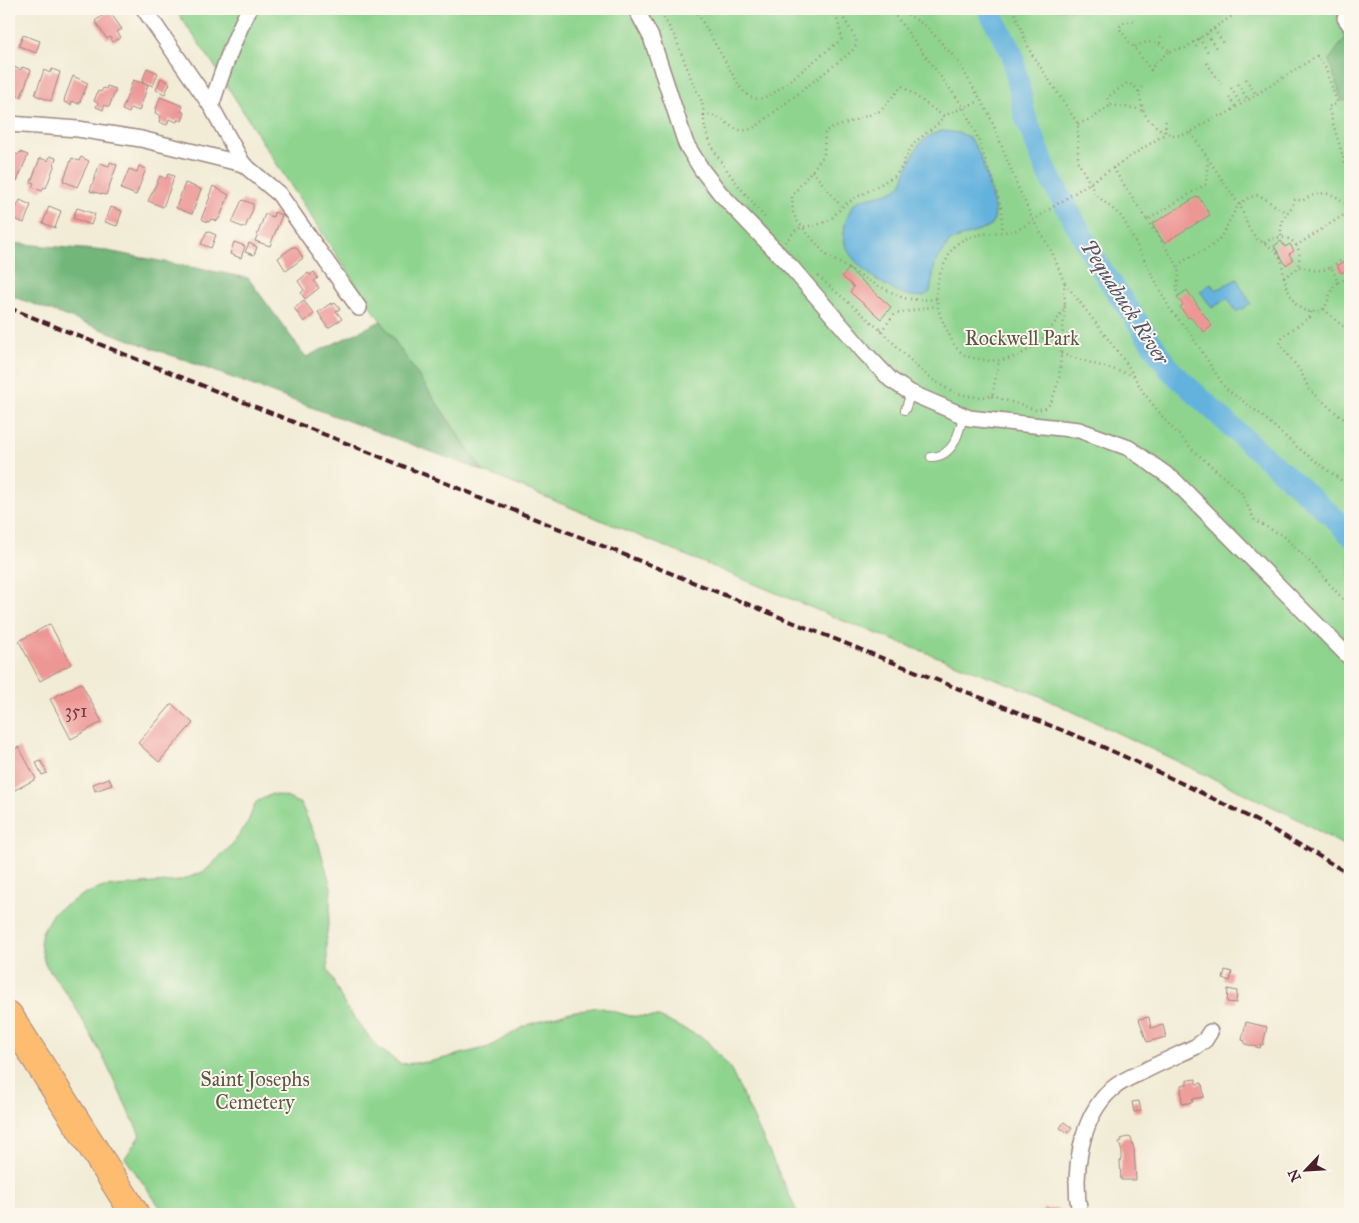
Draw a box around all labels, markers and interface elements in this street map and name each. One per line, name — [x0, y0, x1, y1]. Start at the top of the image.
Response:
water label: Pequabuck River — [1075, 235, 1176, 370]
park label: Rockwell Park — [965, 326, 1080, 350]
house number: 351 — [65, 700, 87, 722]
park label: Saint Josephs Cemetery — [200, 1067, 310, 1114]
north arrow — [1282, 1146, 1332, 1196]
text: N — [1284, 1166, 1305, 1184]

